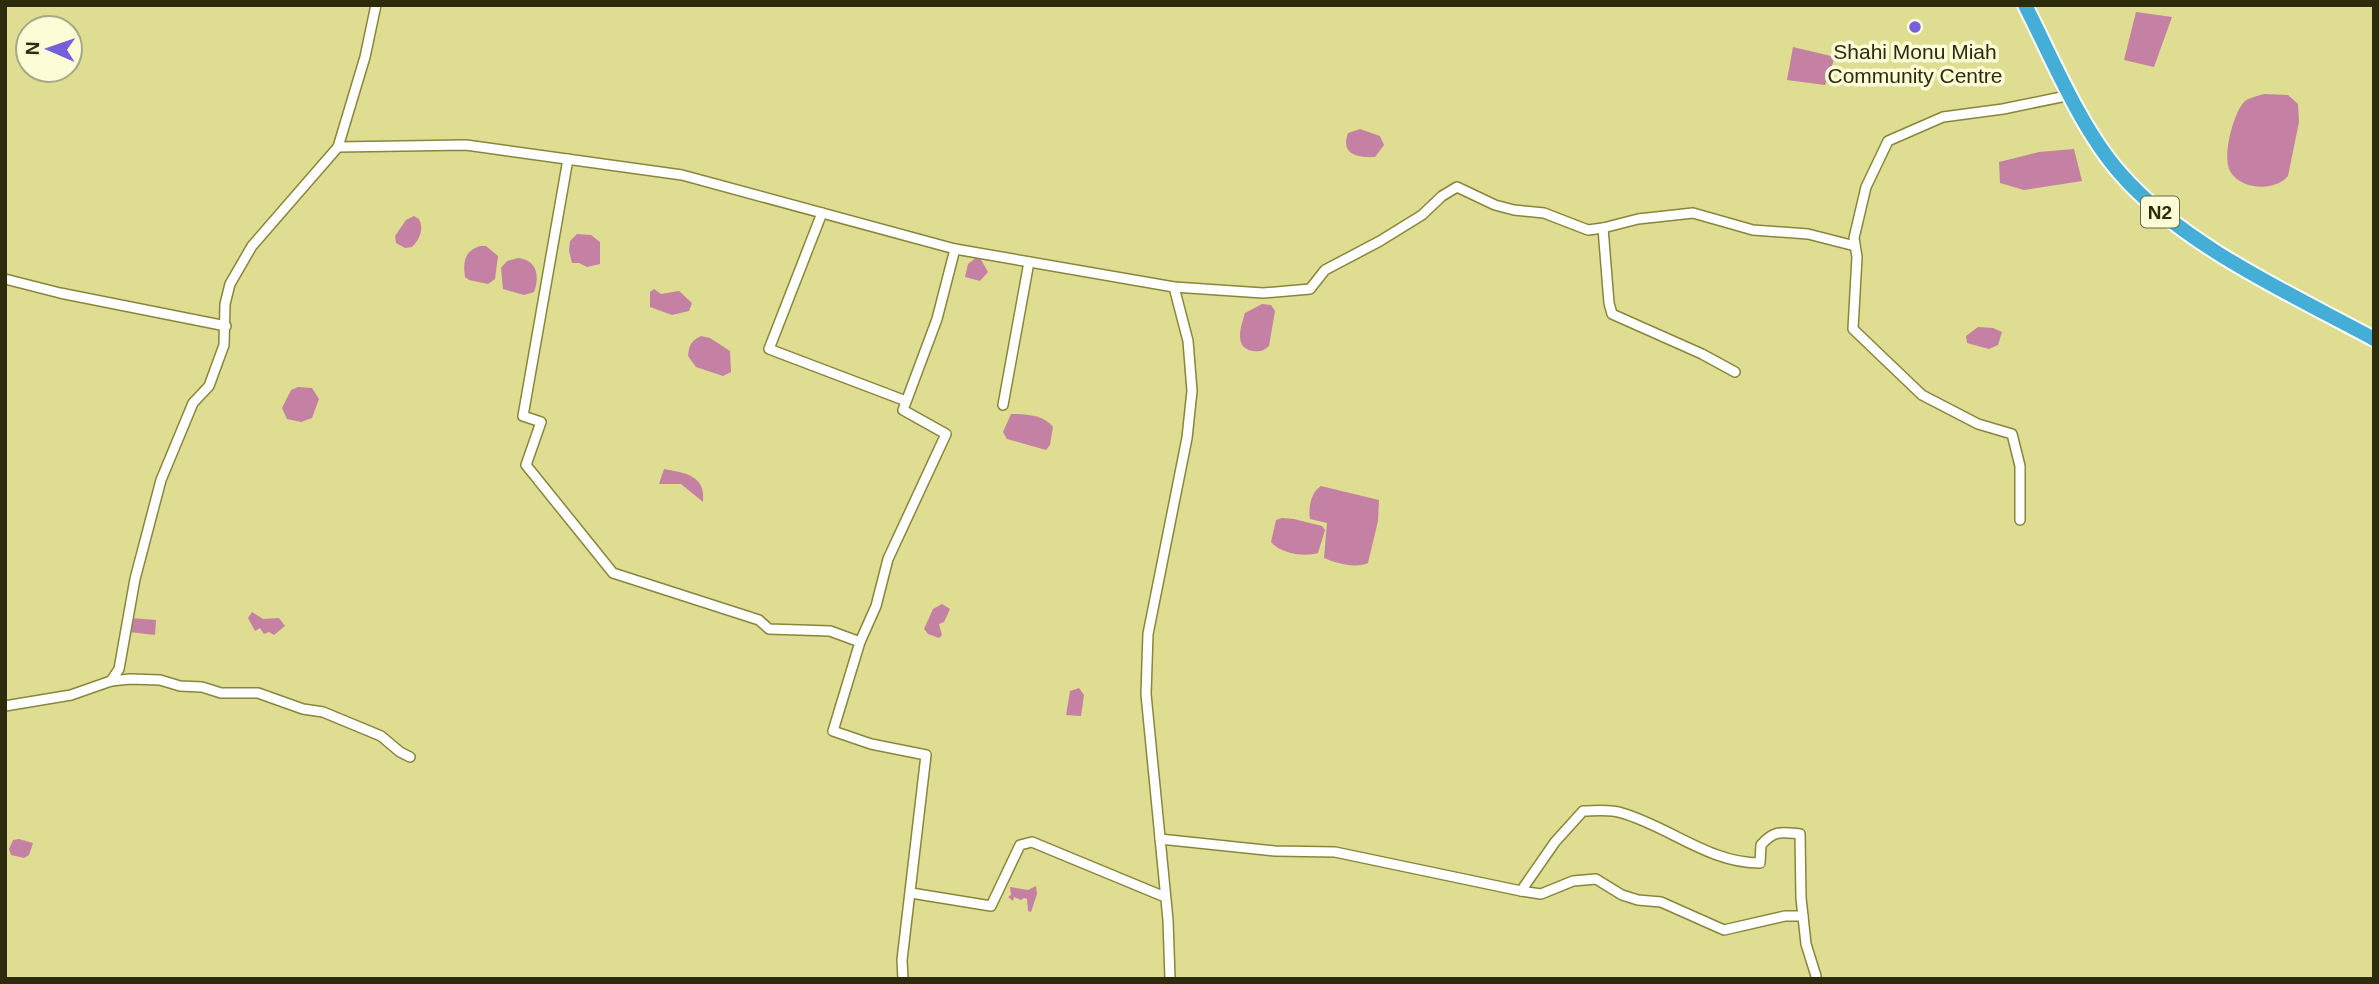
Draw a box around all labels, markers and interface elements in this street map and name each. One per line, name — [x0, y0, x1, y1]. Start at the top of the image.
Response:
north arrow — [14, 14, 84, 84]
marker: Shahi Monu Miah Community Centre — [1907, 19, 1923, 35]
place label: Shahi Monu Miah Community Centre — [1827, 40, 2003, 87]
text: N — [22, 41, 43, 56]
road number: N2 — [2141, 196, 2179, 228]

